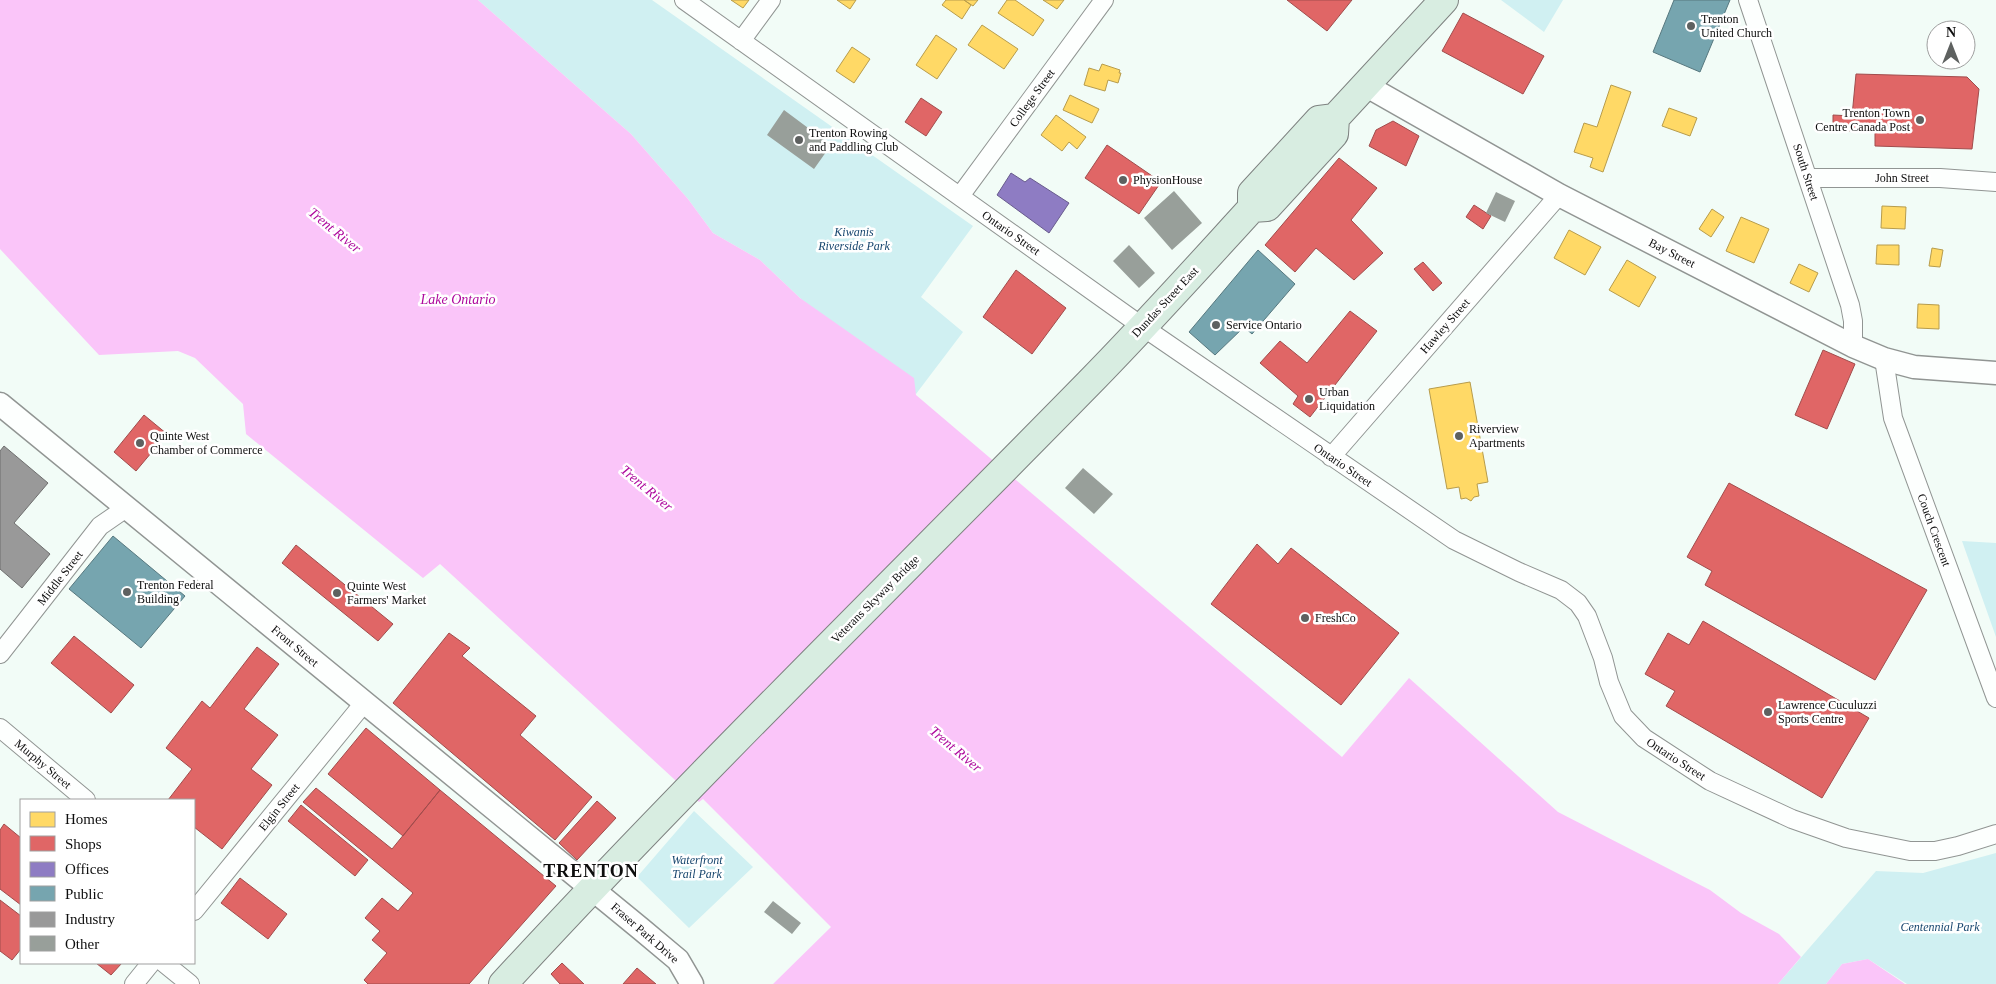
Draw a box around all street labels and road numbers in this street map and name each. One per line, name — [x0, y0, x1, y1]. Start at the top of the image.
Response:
street label: College Street — [1006, 66, 1058, 130]
street label: South Street — [1790, 142, 1822, 203]
street label: John Street — [1875, 171, 1929, 185]
street label: Ontario Street — [979, 208, 1043, 259]
street label: Bay Street — [1646, 235, 1698, 271]
street label: Dundas Street East — [1129, 263, 1202, 340]
street label: Hawley Street — [1417, 295, 1473, 356]
street label: Ontario Street — [1311, 440, 1376, 490]
street label: Couch Crescent — [1914, 492, 1954, 569]
street label: Middle Street — [34, 547, 86, 608]
street label: Veterans Skyway Bridge — [828, 552, 922, 646]
street label: Front Street — [269, 622, 322, 670]
street label: Ontario Street — [1644, 735, 1709, 784]
street label: Murphy Street — [12, 736, 75, 792]
street label: Elgin Street — [256, 780, 303, 834]
street label: Fraser Park Drive — [608, 900, 682, 966]

